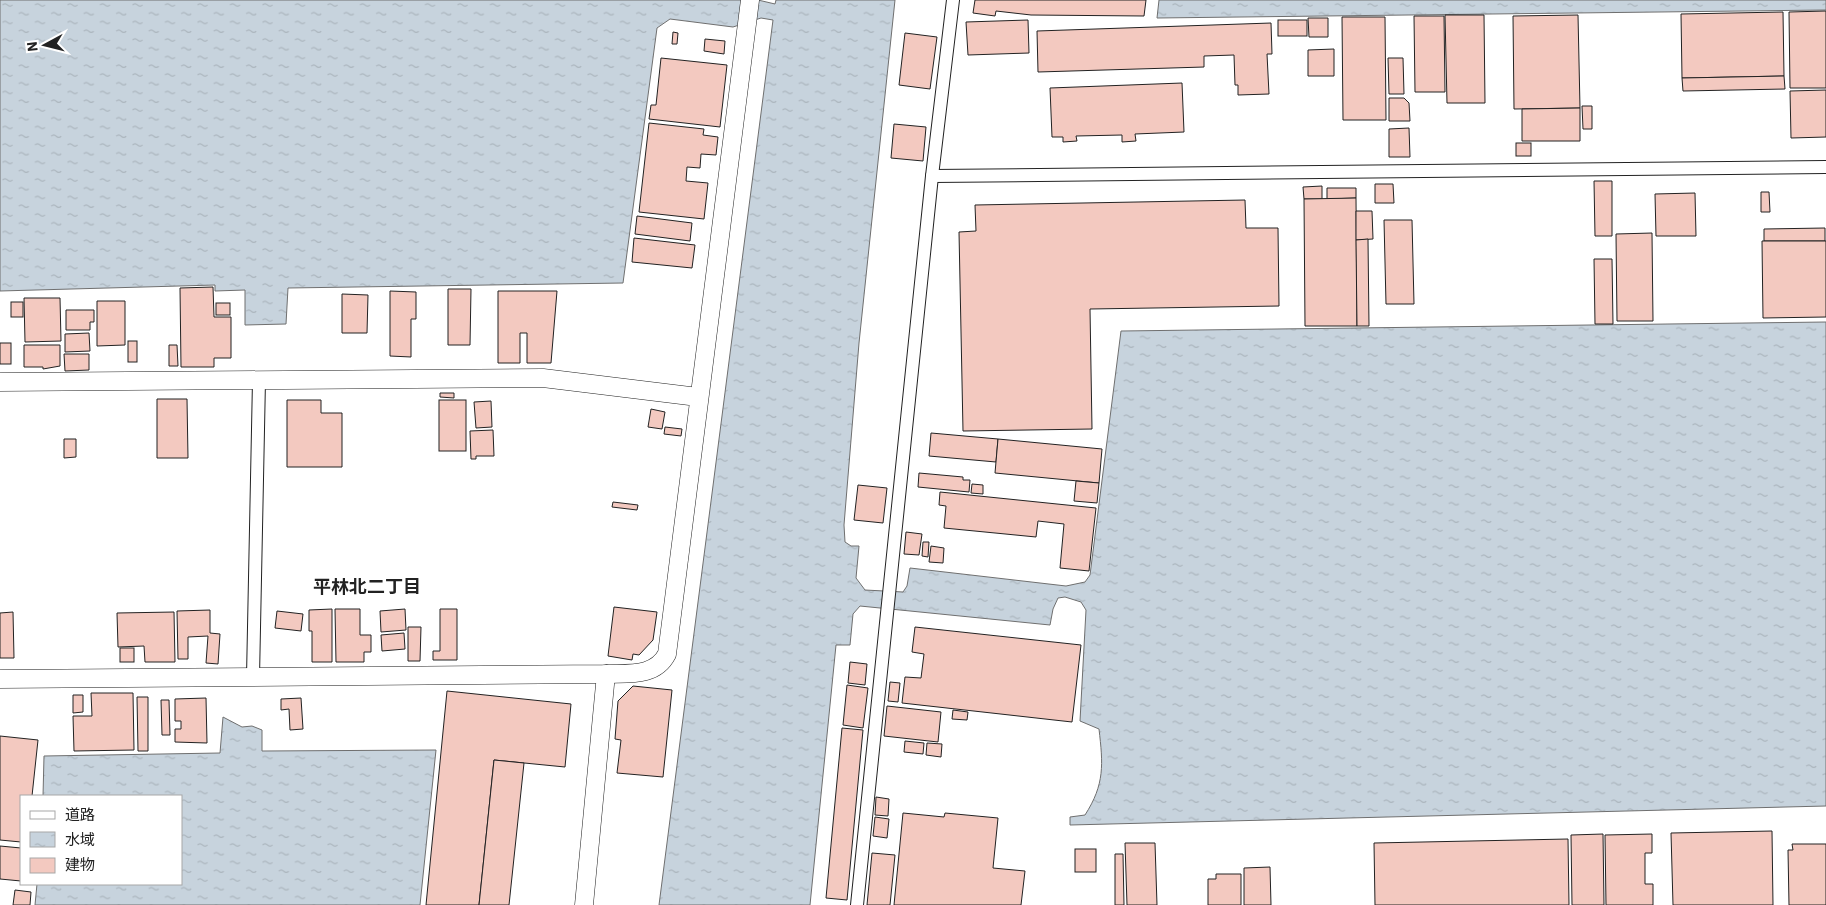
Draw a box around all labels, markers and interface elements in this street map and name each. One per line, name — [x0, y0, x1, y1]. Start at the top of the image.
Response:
north arrow — [20, 20, 70, 70]
text: N — [23, 40, 42, 53]
district label: 平林北二丁目 — [313, 575, 421, 598]
legend — [20, 795, 182, 885]
text: 道路 — [65, 805, 95, 824]
text: 水域 — [65, 830, 95, 849]
text: 建物 — [65, 855, 95, 874]

